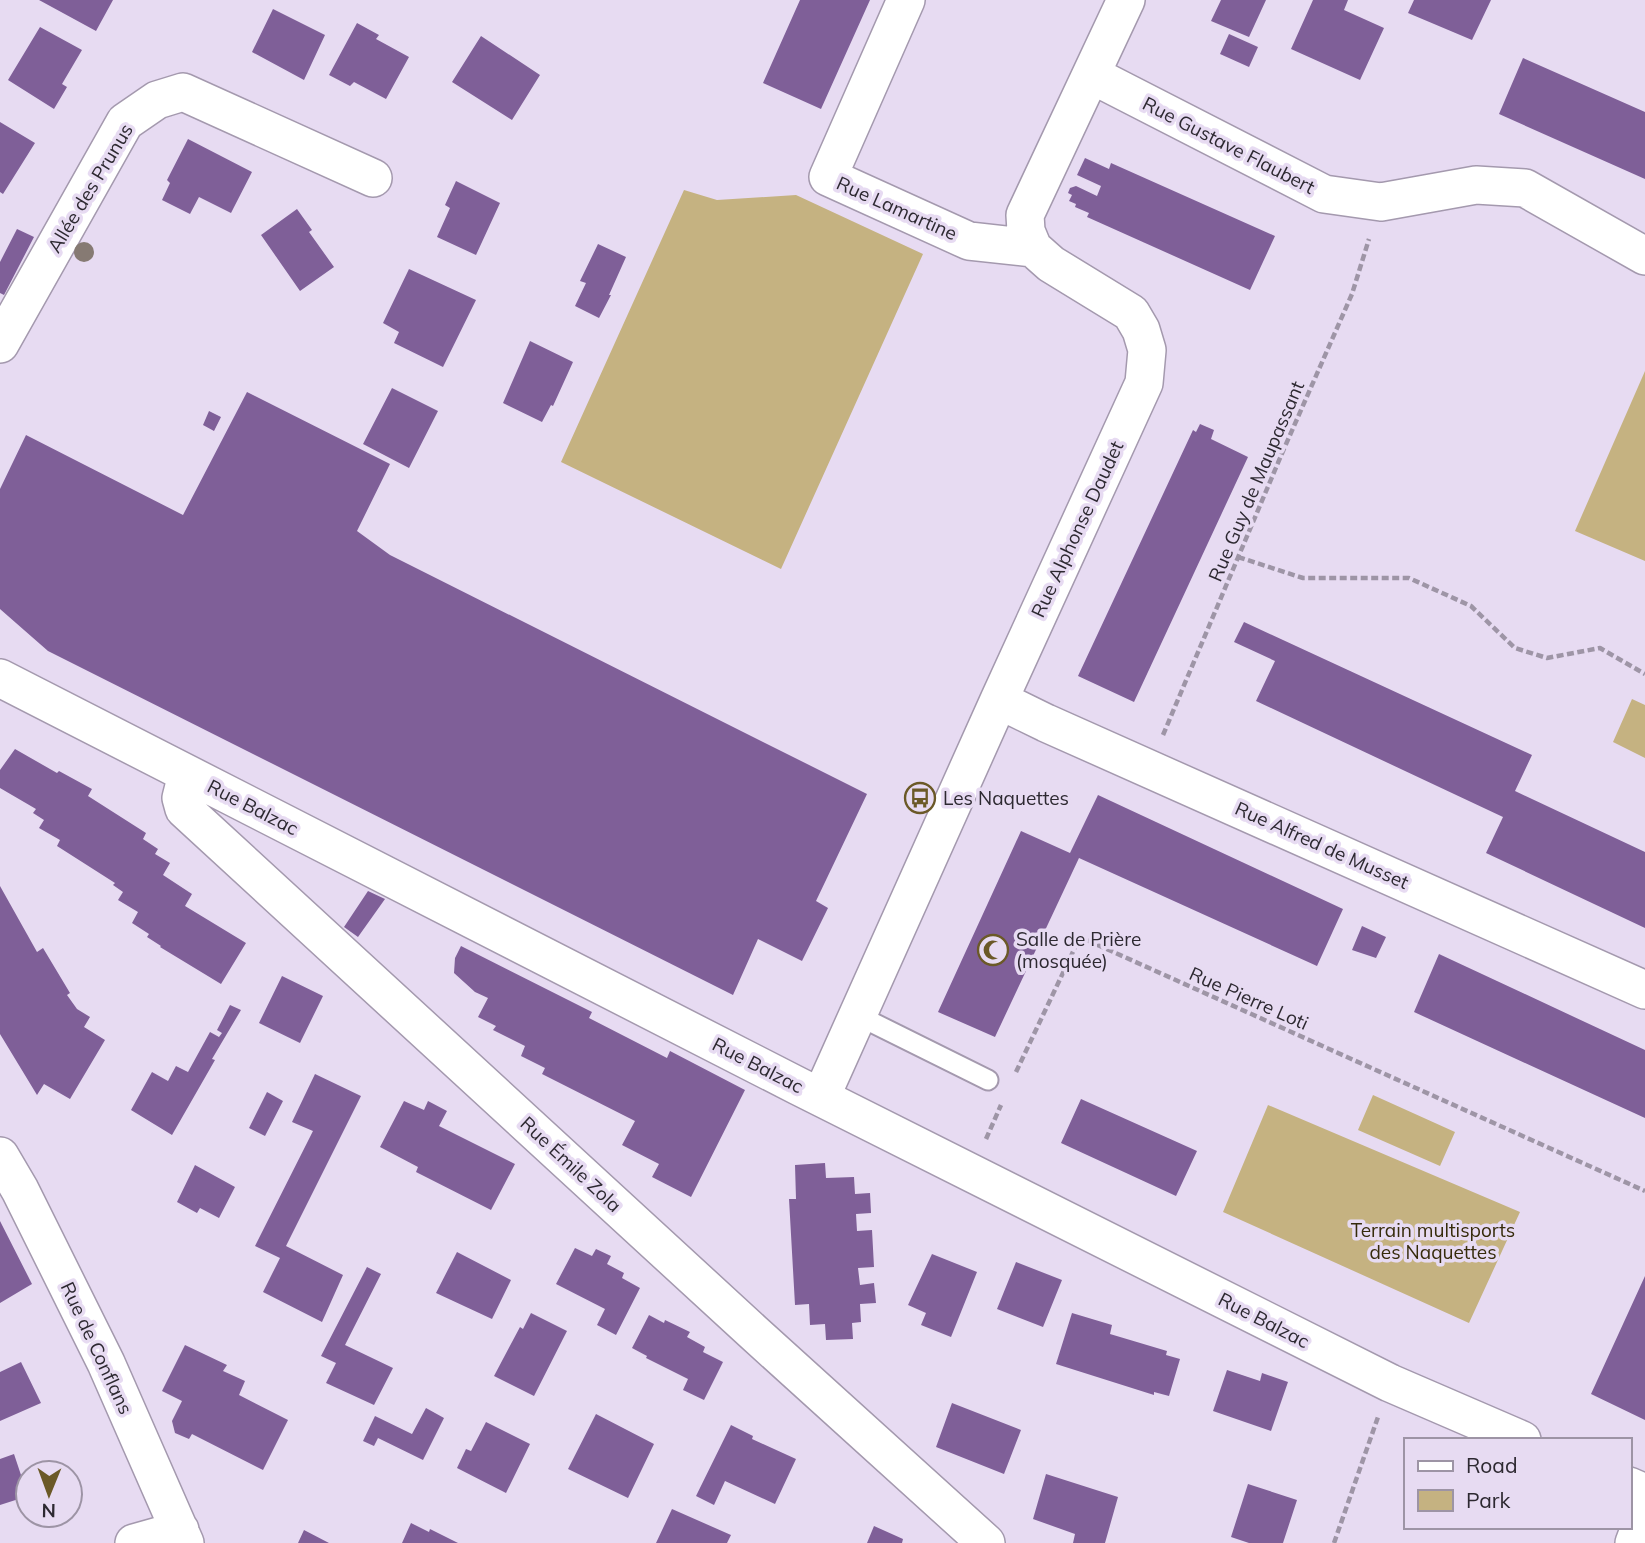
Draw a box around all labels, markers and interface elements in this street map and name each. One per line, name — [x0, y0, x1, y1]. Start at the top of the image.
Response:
street label: Rue Gustave Flaubert — [1139, 91, 1319, 199]
street label: Allée des Prunus — [42, 119, 138, 257]
street label: Rue Lamartine — [833, 171, 961, 245]
street label: Rue Guy de Maupassant — [1203, 377, 1309, 585]
street label: Rue Alphonse Daudet — [1026, 437, 1129, 621]
street label: Rue Balzac — [204, 774, 302, 840]
bus stop icon: Les Naquettes — [903, 781, 937, 815]
place label: Les Naquettes — [943, 786, 1069, 810]
street label: Rue Alfred de Musset — [1231, 796, 1413, 894]
place label: Salle de Prière (mosquée) — [1016, 927, 1141, 973]
mosque icon: Salle de Prière (mosquée) — [976, 933, 1010, 967]
street label: Rue Pierre Loti — [1186, 961, 1312, 1035]
street label: Rue Balzac — [709, 1032, 807, 1098]
street label: Rue Émile Zola — [515, 1111, 627, 1217]
park label: Terrain multisports des Naquettes — [1351, 1218, 1515, 1264]
street label: Rue de Conflans — [56, 1278, 138, 1418]
street label: Rue Balzac — [1215, 1287, 1313, 1353]
legend — [1404, 1438, 1631, 1529]
text: Road — [1466, 1452, 1517, 1478]
north arrow — [14, 1459, 84, 1529]
text: Park — [1466, 1487, 1510, 1513]
text: N — [41, 1499, 56, 1523]

